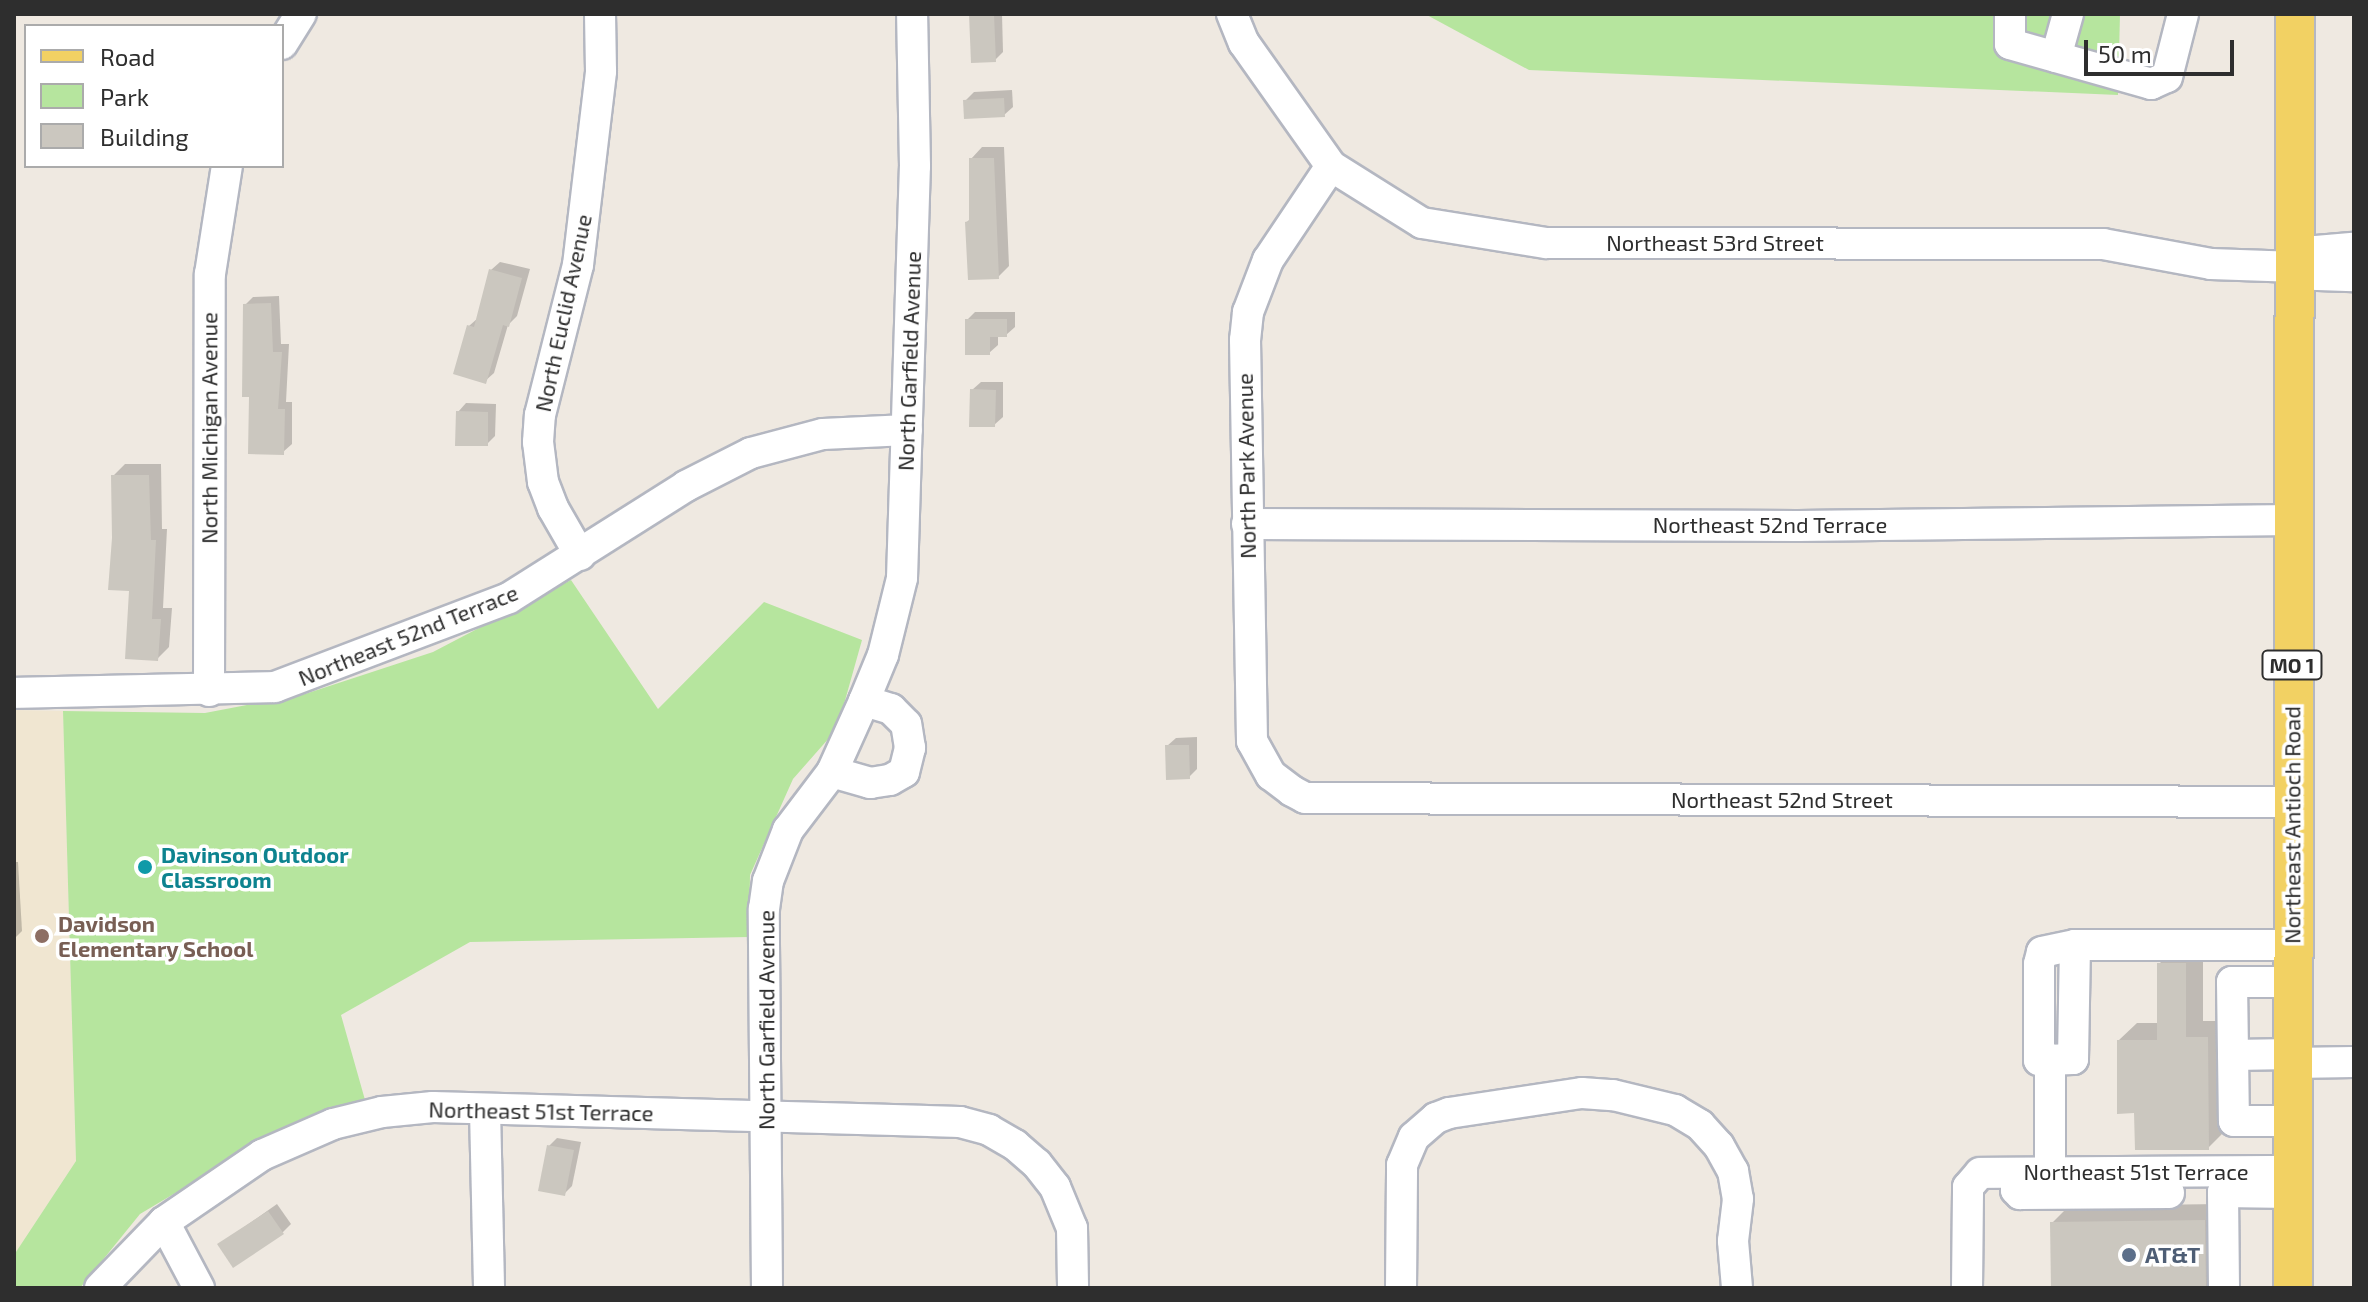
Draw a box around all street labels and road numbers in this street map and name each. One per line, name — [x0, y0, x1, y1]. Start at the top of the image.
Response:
street label: North Euclid Avenue — [529, 212, 597, 414]
street label: Northeast 53rd Street — [1606, 230, 1824, 256]
street label: North Garfield Avenue — [892, 250, 926, 472]
street label: North Michigan Avenue — [196, 312, 222, 544]
street label: North Park Avenue — [1231, 373, 1261, 559]
street label: Northeast 52nd Terrace — [1652, 512, 1888, 538]
street label: Northeast 52nd Terrace — [294, 579, 522, 691]
road number: MO 1 — [2260, 649, 2324, 681]
street label: Northeast Antioch Road — [2279, 706, 2305, 944]
street label: Northeast 52nd Street — [1671, 787, 1893, 813]
street label: North Garfield Avenue — [753, 910, 779, 1130]
street label: Northeast 51st Terrace — [428, 1096, 654, 1126]
street label: Northeast 51st Terrace — [2023, 1159, 2249, 1185]

